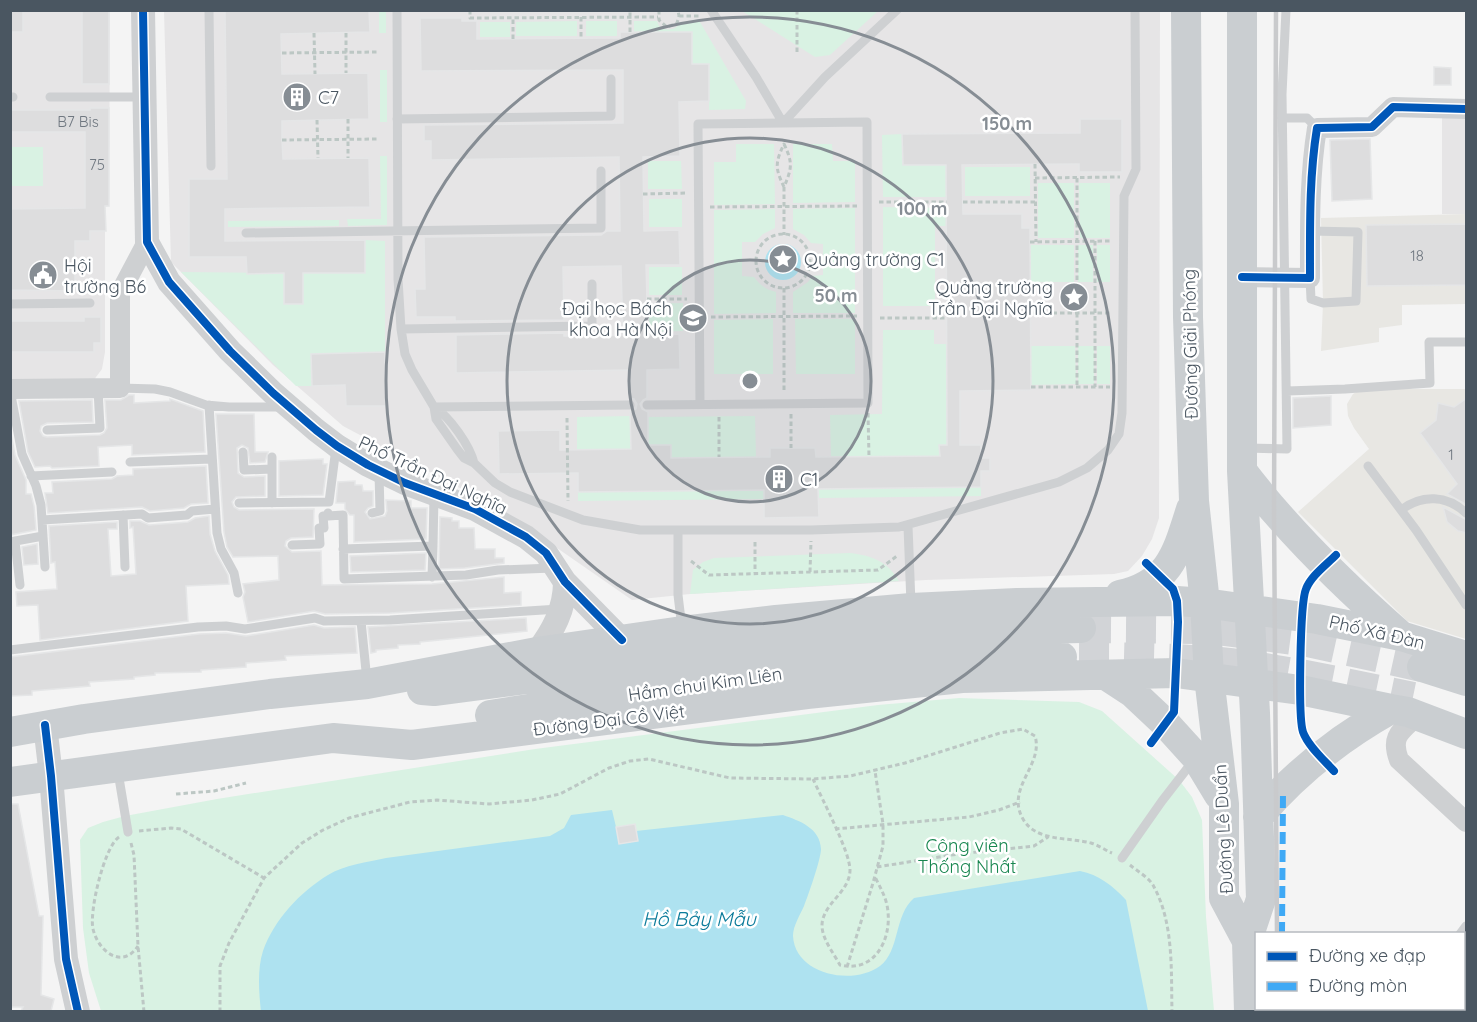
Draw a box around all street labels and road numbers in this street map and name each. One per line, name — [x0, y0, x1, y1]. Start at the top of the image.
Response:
street label: Đường Giải Phóng — [1177, 269, 1203, 419]
street label: Phố Trần Đại Nghĩa — [355, 430, 511, 520]
street label: Phố Xã Đàn — [1327, 610, 1427, 654]
street label: Hầm chui Kim Liên — [627, 662, 783, 706]
street label: Đường Đại Cồ Việt — [532, 699, 686, 741]
street label: Đường Lê Duẩn — [1208, 764, 1238, 894]

